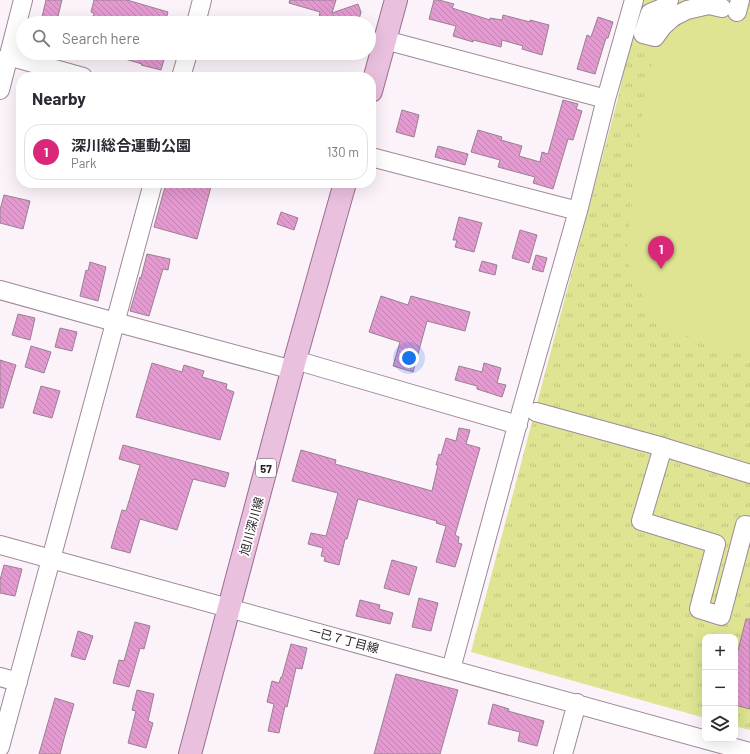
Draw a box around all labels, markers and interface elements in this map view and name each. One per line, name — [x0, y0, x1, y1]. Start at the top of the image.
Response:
search box — [16, 16, 376, 60]
icon: search — [30, 27, 52, 49]
text: Search here — [62, 29, 140, 47]
text: Nearby — [32, 88, 86, 108]
text: 深川総合運動公園 — [71, 136, 191, 154]
text: 1 — [44, 144, 48, 160]
text: 130 m — [327, 144, 359, 160]
text: Park — [71, 155, 97, 171]
pin: 1 — [648, 236, 674, 269]
your location — [399, 348, 419, 368]
road number: 57 — [256, 459, 276, 477]
street label: 旭川深川線 — [236, 495, 266, 557]
street label: 一已７丁目線 — [307, 623, 381, 655]
map controls — [702, 634, 738, 742]
button: + — [702, 634, 738, 670]
button: − — [702, 670, 738, 706]
button: layers — [702, 706, 738, 742]

